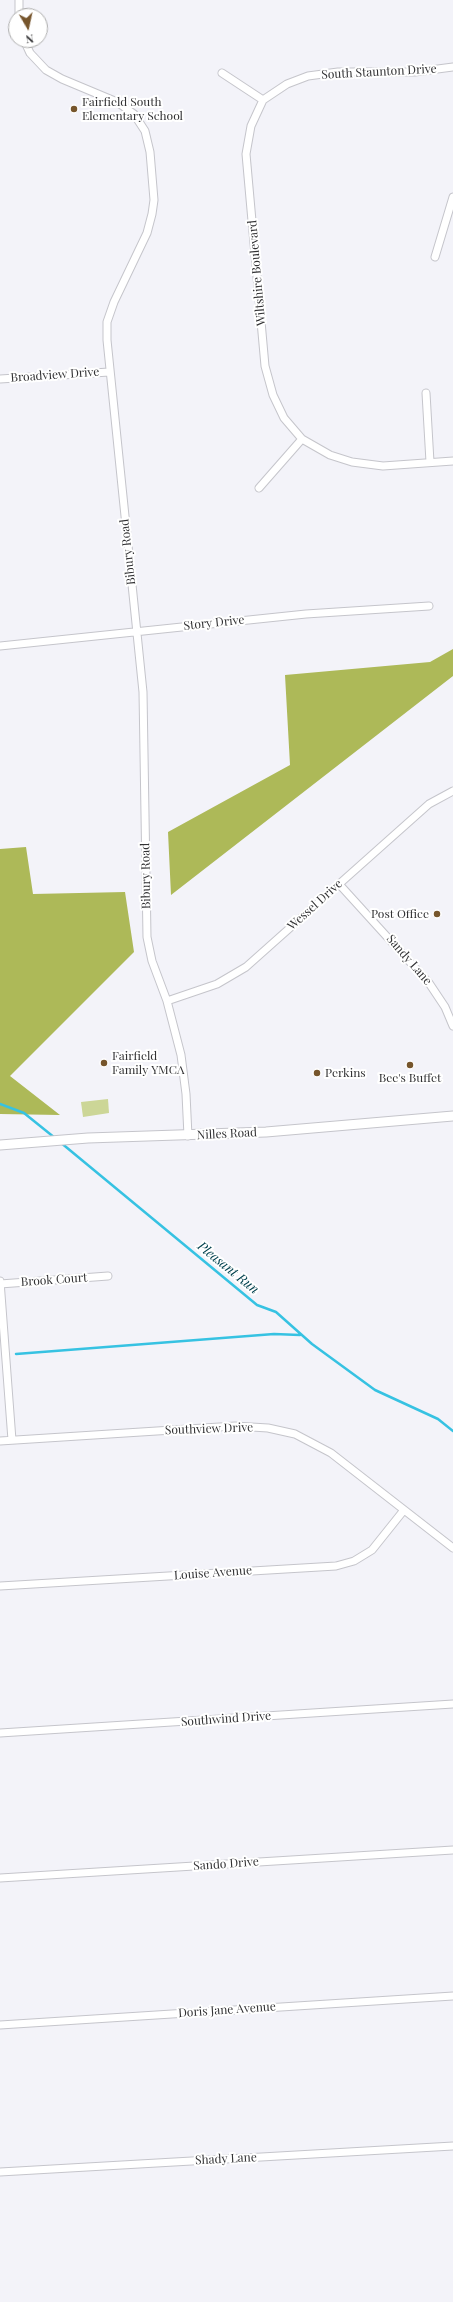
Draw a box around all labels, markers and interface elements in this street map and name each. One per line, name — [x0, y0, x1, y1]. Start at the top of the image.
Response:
north arrow — [8, 8, 48, 48]
text: N — [25, 31, 35, 47]
street label: South Staunton Drive — [321, 62, 437, 82]
place label: Fairfield South Elementary School — [82, 95, 183, 123]
marker: Fairfield South Elementary School — [69, 104, 79, 114]
street label: Wiltshire Boulevard — [245, 220, 269, 326]
street label: Broadview Drive — [10, 365, 100, 385]
street label: Bibury Road — [117, 518, 139, 586]
street label: Story Drive — [183, 613, 245, 633]
street label: Bibury Road — [138, 843, 154, 909]
street label: Wessel Drive — [285, 877, 345, 933]
place label: Post Office — [371, 907, 429, 921]
marker: Post Office — [432, 909, 442, 919]
street label: Sandy Lane — [383, 932, 435, 988]
place label: Fairfield Family YMCA — [112, 1049, 185, 1077]
marker: Fairfield Family YMCA — [99, 1058, 109, 1068]
marker: Bee's Buffet — [405, 1060, 415, 1070]
place label: Perkins — [325, 1066, 366, 1080]
marker: Perkins — [312, 1068, 322, 1078]
place label: Bee's Buffet — [379, 1071, 441, 1085]
street label: Nilles Road — [197, 1125, 257, 1143]
water label: Pleasant Run — [194, 1239, 262, 1297]
street label: Brook Court — [20, 1270, 88, 1290]
street label: Southview Drive — [165, 1420, 253, 1438]
street label: Louise Avenue — [174, 1563, 252, 1583]
street label: Southwind Drive — [180, 1709, 272, 1729]
street label: Sando Drive — [193, 1855, 259, 1873]
street label: Doris Jane Avenue — [178, 1999, 276, 2021]
street label: Shady Lane — [195, 2150, 257, 2168]

